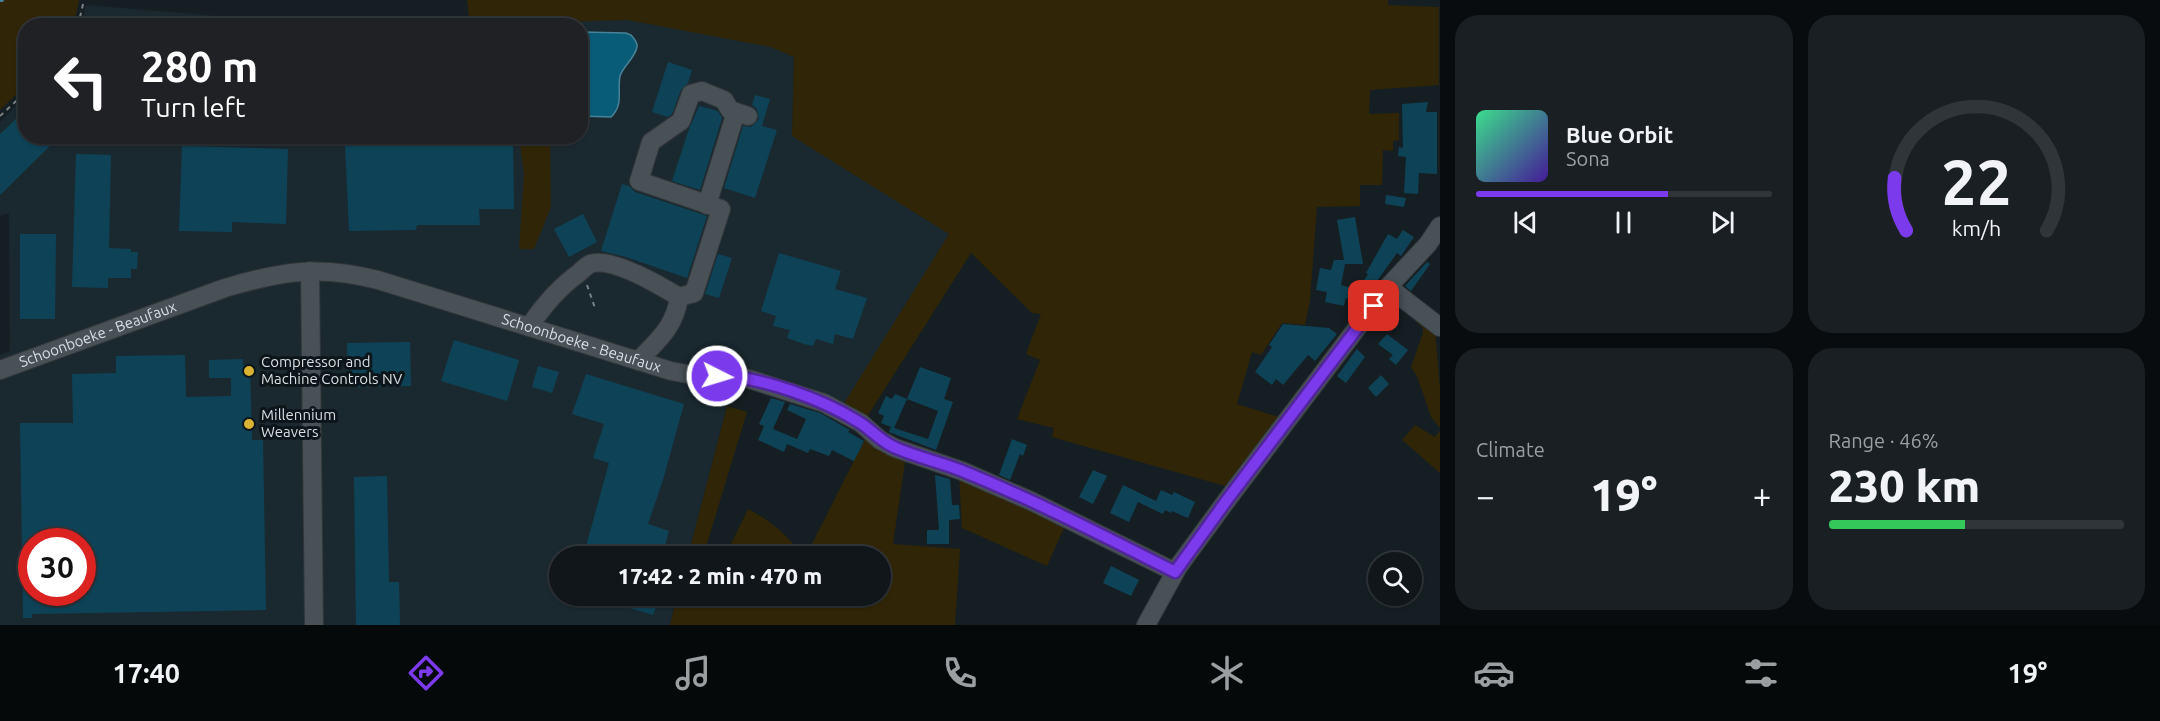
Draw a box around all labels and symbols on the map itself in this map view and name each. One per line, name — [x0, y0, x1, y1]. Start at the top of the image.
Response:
pin — [1348, 280, 1399, 331]
street label: Schoonboeke - Beaufaux — [17, 297, 179, 370]
street label: Schoonboeke - Beaufaux — [500, 310, 664, 376]
position arrow — [685, 344, 749, 408]
place label: Compressor and Machine Controls NV — [261, 353, 403, 387]
marker: Compressor and Machine Controls NV — [242, 364, 256, 378]
place label: Millennium Weavers — [261, 406, 336, 440]
marker: Millennium Weavers — [242, 417, 256, 431]
speed limit sign: 30 — [18, 528, 96, 606]

